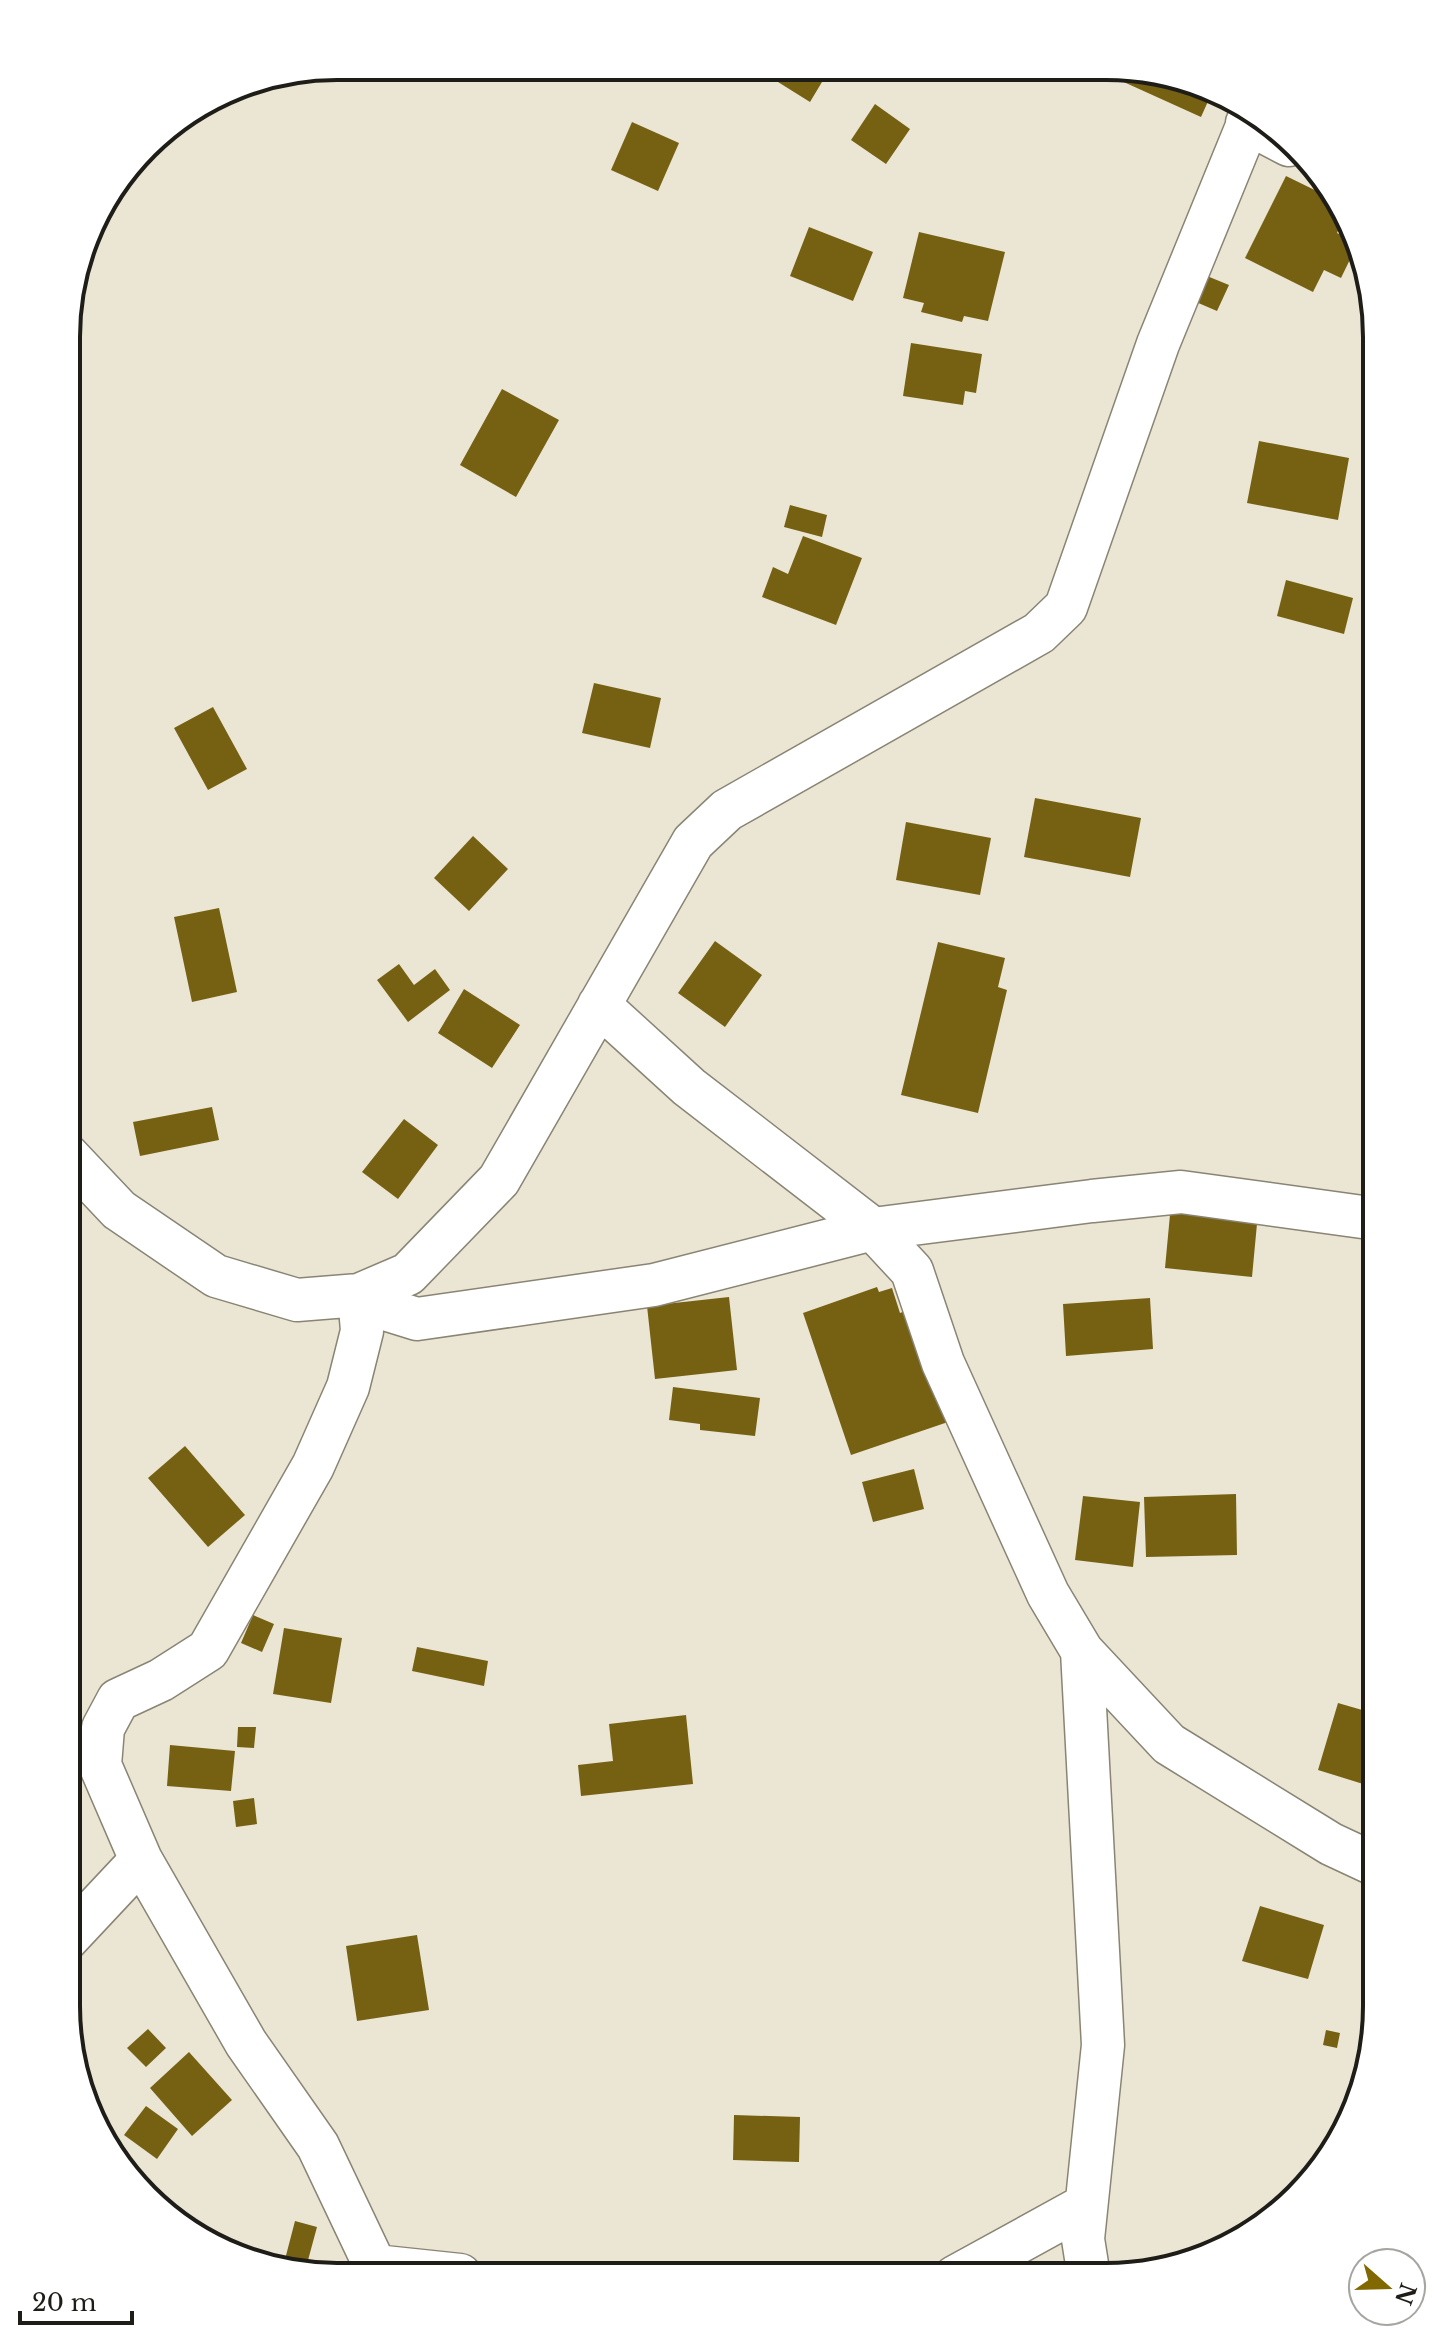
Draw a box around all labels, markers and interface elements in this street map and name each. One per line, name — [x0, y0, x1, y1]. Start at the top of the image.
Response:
north arrow — [1347, 2247, 1427, 2327]
scale bar — [20, 2275, 132, 2325]
text: N — [1389, 2279, 1422, 2308]
text: 20 m — [32, 2288, 97, 2317]

